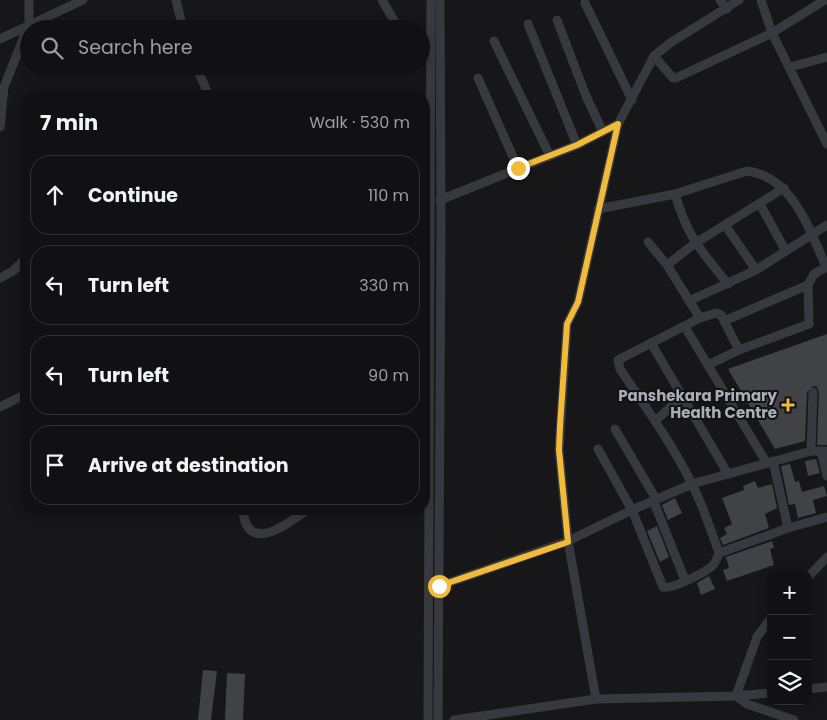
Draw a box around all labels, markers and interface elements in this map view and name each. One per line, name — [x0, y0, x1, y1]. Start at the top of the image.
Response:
search box — [20, 20, 430, 75]
icon: search — [38, 34, 66, 62]
text: Search here — [78, 34, 192, 61]
text: 7 min — [40, 108, 98, 137]
text: Walk · 530 m — [309, 111, 410, 134]
route end — [507, 157, 530, 180]
icon: ahead — [41, 181, 69, 209]
text: Continue — [88, 182, 178, 209]
text: 110 m — [368, 184, 409, 207]
icon: left — [41, 271, 69, 299]
text: Turn left — [88, 272, 169, 299]
text: 330 m — [359, 274, 409, 297]
icon: left — [41, 361, 69, 389]
text: Turn left — [88, 362, 169, 389]
text: 90 m — [368, 364, 409, 387]
place label: Panshekara Primary Health Centre — [618, 385, 778, 423]
marker: Panshekara Primary Health Centre — [781, 398, 795, 412]
icon: arrive — [41, 451, 69, 479]
text: Arrive at destination — [88, 452, 289, 479]
map controls — [767, 570, 812, 705]
button: + — [767, 570, 812, 615]
route start — [428, 575, 451, 598]
button: − — [767, 615, 812, 660]
button: layers — [767, 660, 812, 705]

